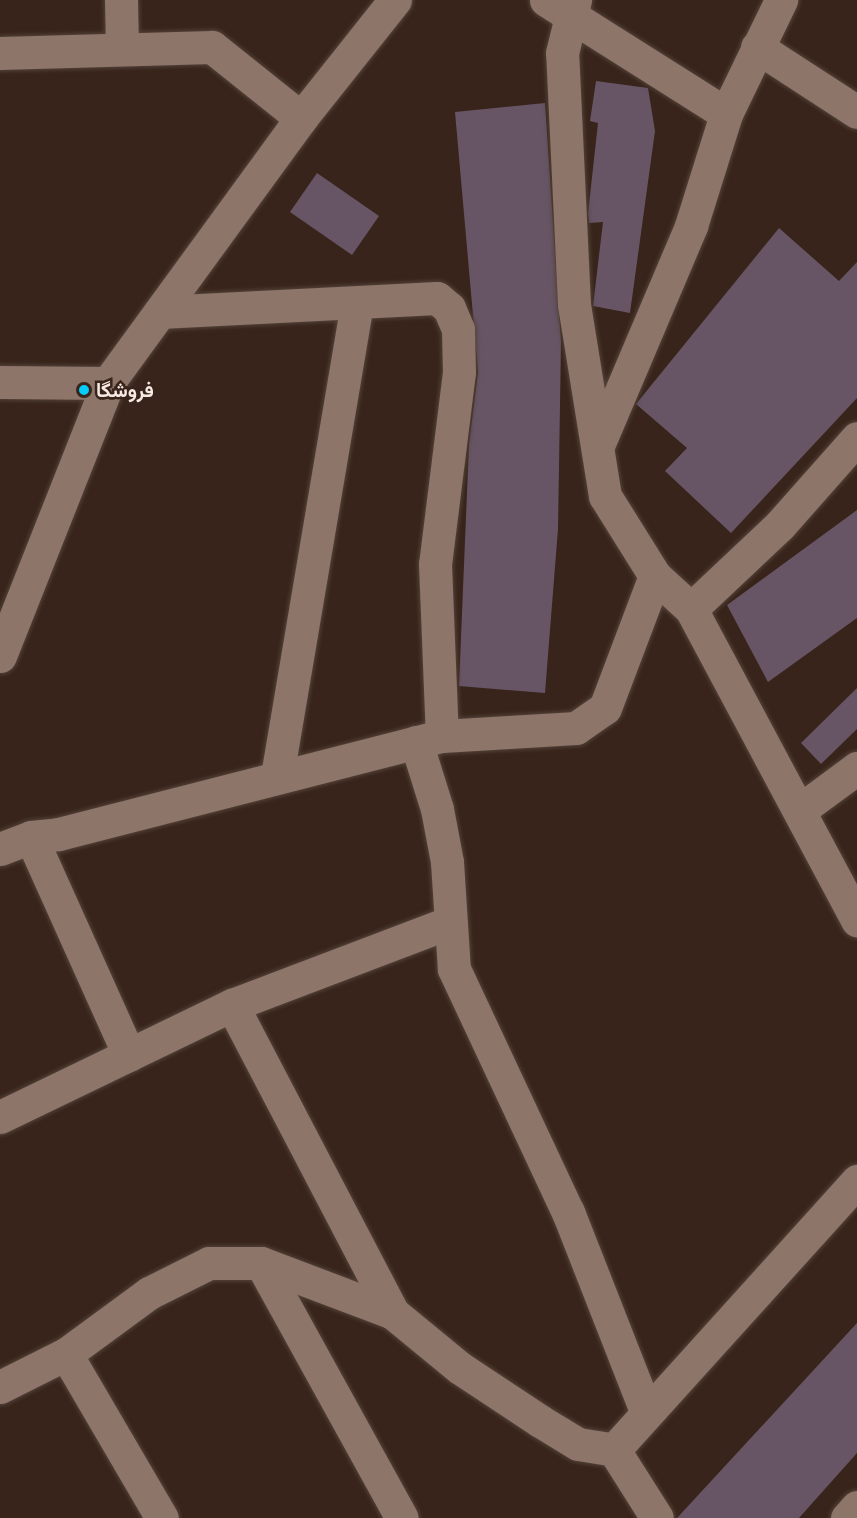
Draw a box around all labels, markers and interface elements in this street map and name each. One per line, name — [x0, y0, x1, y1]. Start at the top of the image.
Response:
place label: فروشگا — [96, 378, 154, 402]
marker: فروشگا — [77, 383, 91, 397]

